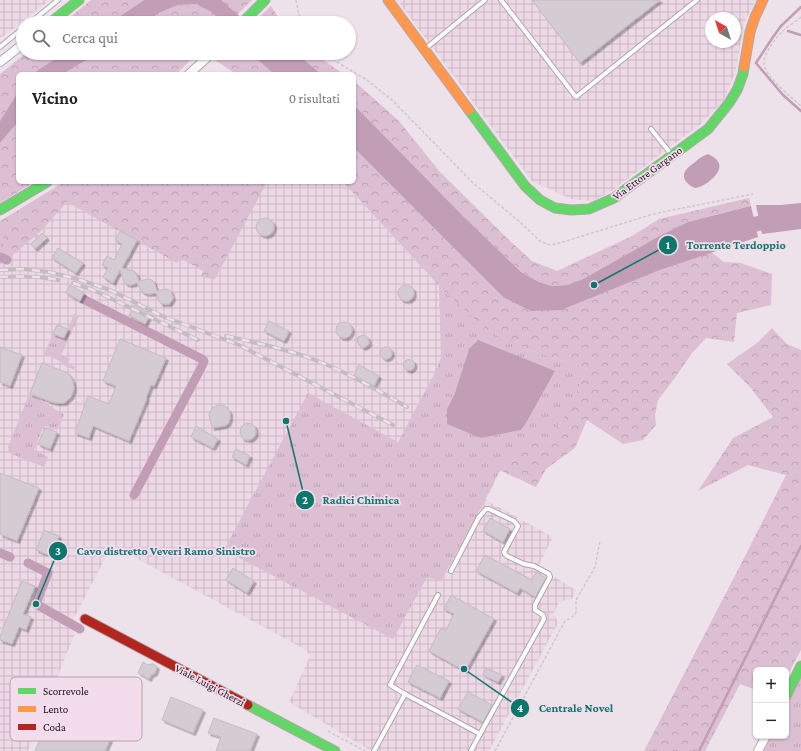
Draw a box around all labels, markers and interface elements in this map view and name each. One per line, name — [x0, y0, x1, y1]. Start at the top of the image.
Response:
north arrow — [705, 12, 741, 48]
search box — [16, 16, 356, 60]
icon: search — [30, 27, 52, 49]
text: Cerca qui — [62, 30, 118, 46]
text: Vicino — [32, 89, 78, 108]
text: 0 risultati — [289, 91, 340, 106]
street label: Via Ettore Gargano — [610, 144, 685, 203]
callout: Torrente Terdoppio — [658, 233, 793, 257]
text: 1 — [666, 238, 671, 252]
text: Torrente Terdoppio — [686, 238, 786, 252]
callout: Radici Chimica — [295, 488, 408, 512]
text: 2 — [302, 493, 308, 507]
text: Radici Chimica — [323, 493, 400, 507]
callout: Cavo distretto Veveri Ramo Sinistro — [48, 539, 263, 563]
text: 3 — [55, 544, 61, 558]
text: Cavo distretto Veveri Ramo Sinistro — [76, 544, 256, 558]
street label: Viale Luigi Gherzi — [173, 662, 247, 709]
map controls — [753, 667, 789, 739]
button: + — [753, 667, 789, 703]
legend — [10, 677, 142, 741]
text: Scorrevole — [43, 685, 89, 697]
callout: Centrale Novel — [510, 696, 621, 720]
text: 4 — [517, 701, 524, 715]
text: Centrale Novel — [539, 701, 614, 715]
text: Lento — [43, 703, 69, 715]
button: − — [753, 703, 789, 739]
text: Coda — [43, 721, 66, 733]

